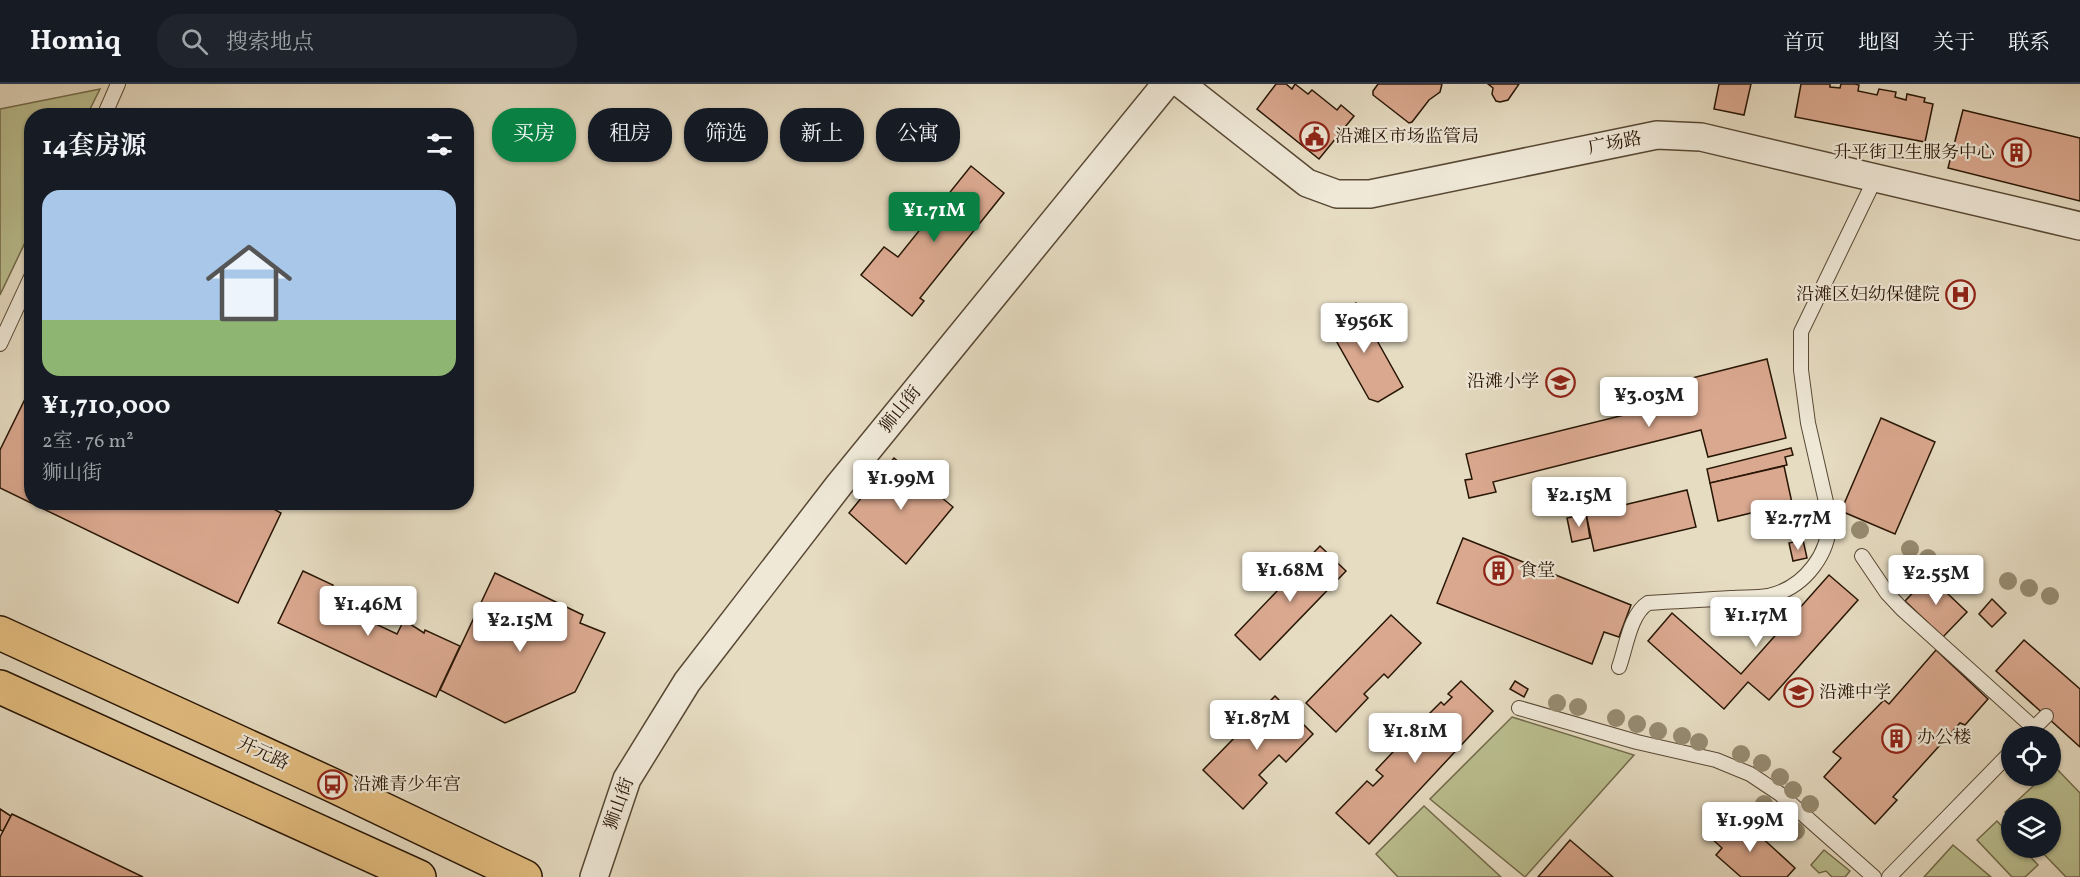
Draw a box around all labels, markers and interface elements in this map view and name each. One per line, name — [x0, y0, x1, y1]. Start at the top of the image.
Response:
search box — [157, 14, 577, 68]
text: Homiq — [30, 22, 121, 61]
icon: search — [178, 25, 211, 58]
text: 搜索地点 — [226, 28, 314, 59]
text: 首页 — [1783, 29, 1825, 58]
text: 地图 — [1858, 29, 1900, 58]
text: 关于 — [1933, 29, 1975, 58]
text: 联系 — [2008, 29, 2050, 58]
chip: 买房 — [492, 108, 576, 162]
chip: 租房 — [588, 108, 672, 162]
chip: 筛选 — [684, 108, 768, 162]
chip: 新上 — [780, 108, 864, 162]
chip: 公寓 — [876, 108, 960, 162]
public building icon: 沿滩区市场监管局 — [1298, 121, 1330, 153]
place label: 沿滩区市场监管局 — [1335, 125, 1479, 150]
street label: 广场路 — [1586, 127, 1644, 161]
icon: filters — [423, 128, 456, 161]
text: 14套房源 — [42, 129, 146, 165]
building icon: 升平街卫生服务中心 — [2000, 137, 2032, 169]
place label: 升平街卫生服务中心 — [1833, 141, 1995, 166]
pin: ¥1.71M — [885, 192, 983, 243]
text: ¥1.71M — [903, 197, 965, 225]
icon: home — [195, 229, 303, 337]
hospital icon: 沿滩区妇幼保健院 — [1945, 279, 1977, 311]
place label: 沿滩区妇幼保健院 — [1796, 283, 1940, 308]
pin: ¥956K — [1322, 303, 1406, 354]
text: ¥956K — [1335, 308, 1393, 336]
school or university icon: 沿滩小学 — [1544, 366, 1576, 398]
place label: 沿滩小学 — [1467, 370, 1539, 395]
pin: ¥3.03M — [1600, 377, 1698, 428]
street label: 狮山街 — [874, 381, 928, 439]
text: ¥3.03M — [1614, 382, 1684, 410]
text: ¥1,710,000 — [42, 388, 171, 424]
text: 2室 · 76 m² — [42, 428, 134, 456]
text: 狮山街 — [42, 460, 102, 488]
pin: ¥1.99M — [852, 460, 950, 511]
text: ¥1.99M — [867, 465, 935, 493]
pin: ¥2.15M — [1530, 477, 1628, 528]
text: ¥2.15M — [1546, 482, 1612, 510]
pin: ¥2.77M — [1749, 500, 1847, 551]
text: ¥2.77M — [1765, 505, 1831, 533]
pin: ¥1.68M — [1241, 552, 1339, 603]
building icon: 食堂 — [1482, 555, 1514, 587]
pin: ¥2.55M — [1887, 555, 1985, 606]
text: ¥1.68M — [1256, 557, 1324, 585]
place label: 食堂 — [1519, 559, 1555, 584]
text: ¥2.55M — [1902, 560, 1970, 588]
pin: ¥1.46M — [319, 586, 417, 637]
text: ¥1.46M — [334, 591, 402, 619]
pin: ¥1.17M — [1707, 597, 1805, 648]
pin: ¥2.15M — [471, 602, 569, 653]
text: ¥1.17M — [1724, 602, 1788, 630]
text: ¥2.15M — [487, 607, 553, 635]
school or university icon: 沿滩中学 — [1782, 677, 1814, 709]
place label: 沿滩中学 — [1819, 681, 1891, 706]
pin: ¥1.87M — [1208, 700, 1306, 751]
text: ¥1.87M — [1224, 705, 1290, 733]
pin: ¥1.81M — [1366, 713, 1464, 764]
text: ¥1.81M — [1383, 718, 1447, 746]
building icon: 办公楼 — [1880, 722, 1912, 754]
place label: 办公楼 — [1917, 726, 1971, 751]
map controls — [2001, 726, 2061, 858]
button: locate — [2001, 726, 2061, 786]
street label: 开元路 — [233, 731, 293, 777]
bus stop icon: 沿滩青少年宫 — [316, 769, 348, 801]
place label: 沿滩青少年宫 — [353, 773, 461, 798]
street label: 狮山街 — [599, 774, 641, 834]
button: layers — [2001, 798, 2061, 858]
pin: ¥1.99M — [1701, 802, 1799, 853]
text: ¥1.99M — [1716, 807, 1784, 835]

